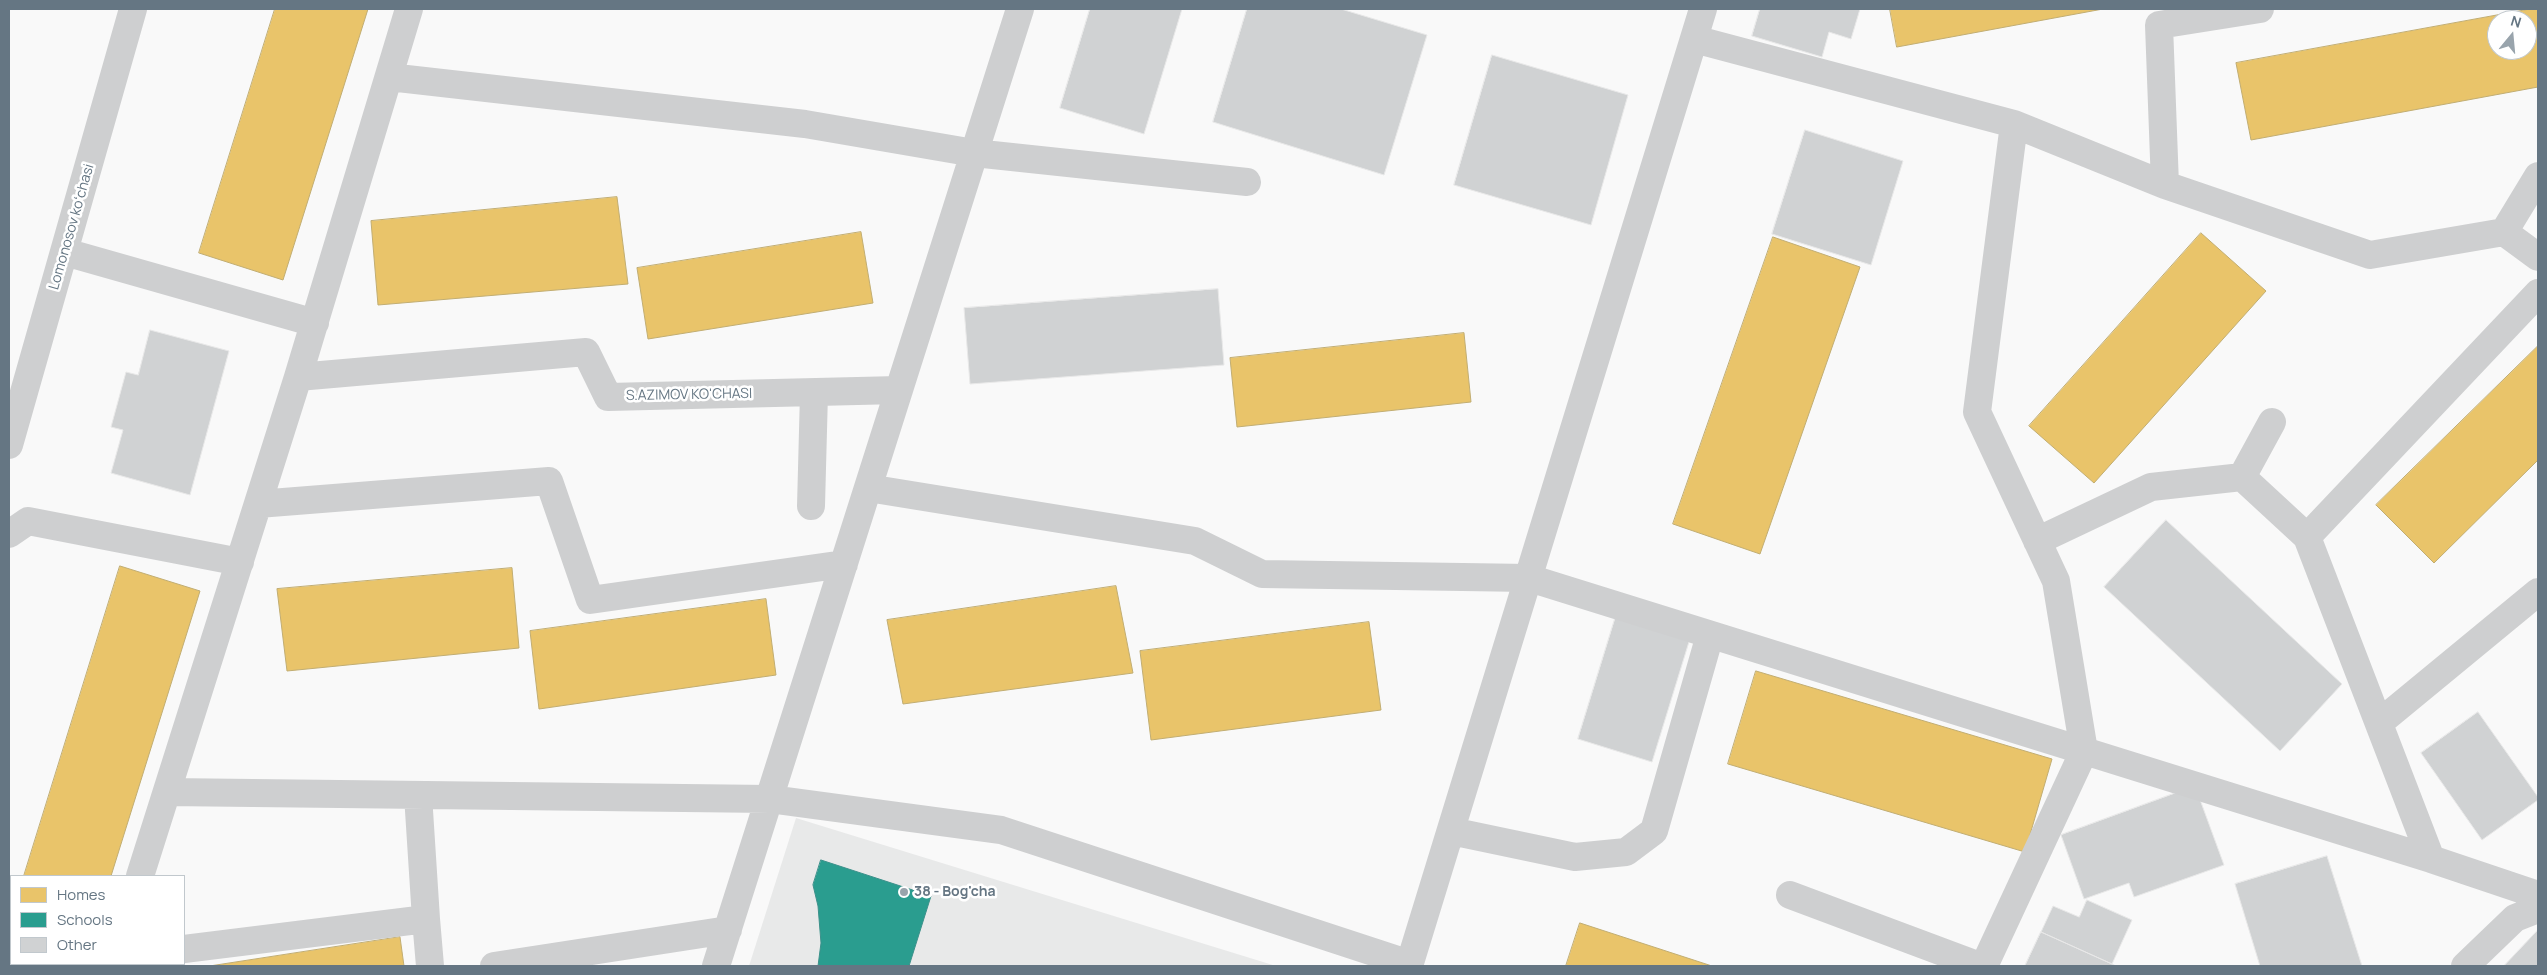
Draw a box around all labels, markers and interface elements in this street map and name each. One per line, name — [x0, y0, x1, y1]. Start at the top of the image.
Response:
north arrow — [2487, 10, 2537, 60]
text: N — [2509, 11, 2524, 32]
street label: Lomonosov koʻchasi — [46, 162, 98, 292]
street label: S.AZIMOV KO'CHASI — [626, 385, 752, 405]
legend — [10, 875, 185, 965]
text: Homes — [57, 884, 105, 905]
place label: 38 - Bog'cha — [914, 884, 996, 900]
marker: 38 - Bog'cha — [898, 886, 910, 898]
text: Schools — [57, 909, 113, 930]
text: Other — [57, 934, 97, 955]

